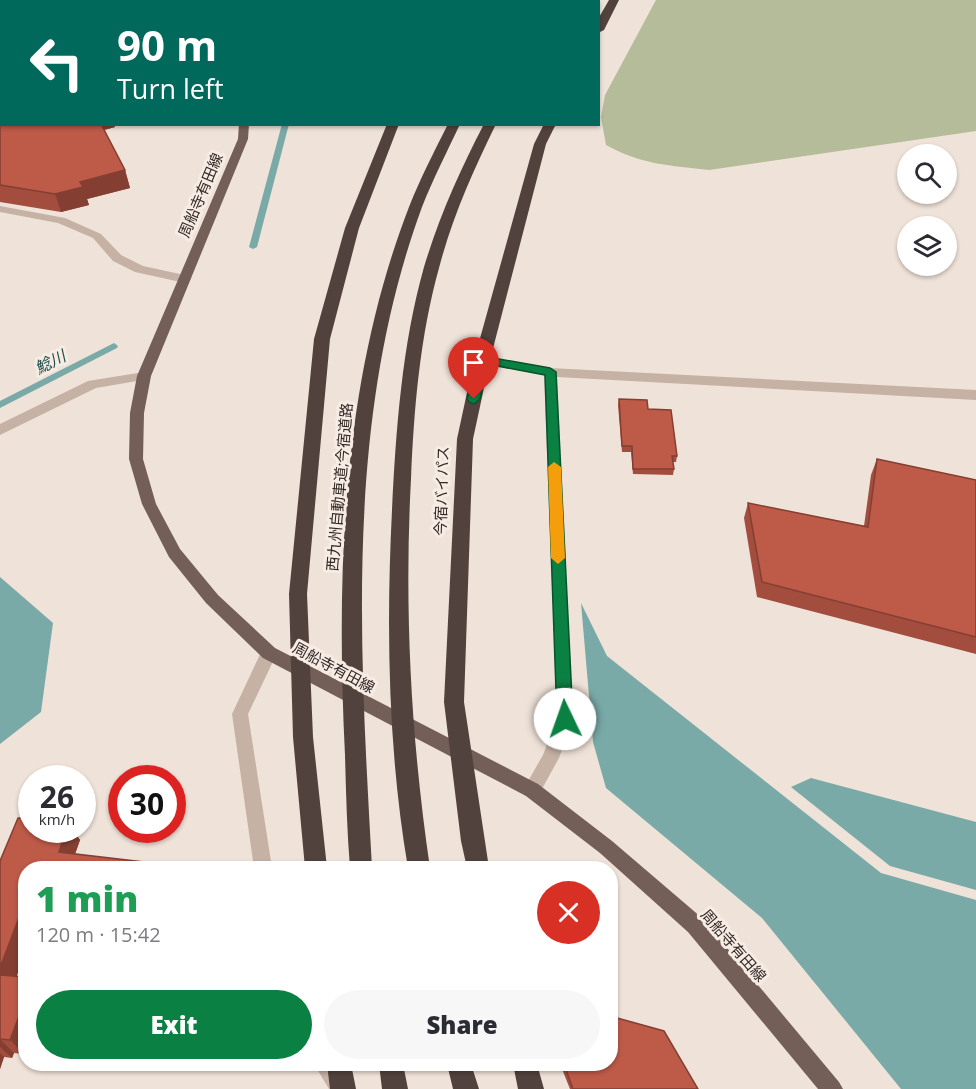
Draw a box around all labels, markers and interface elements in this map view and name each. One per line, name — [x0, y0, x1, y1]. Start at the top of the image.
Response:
text: 90 m — [117, 16, 217, 73]
icon: left — [18, 24, 96, 102]
text: Turn left — [117, 70, 224, 107]
map controls — [897, 144, 957, 276]
button: search — [897, 144, 957, 204]
street label: 周船寺有田線 — [173, 150, 227, 240]
button: layers — [897, 216, 957, 276]
pin — [448, 337, 499, 399]
water label: 鯰川 — [31, 344, 71, 379]
icon: arrive — [457, 346, 490, 379]
street label: 西九州自動車道;今宿道路 — [322, 402, 356, 572]
street label: 今宿バイパス — [429, 446, 453, 536]
street label: 周船寺有田線 — [290, 637, 378, 697]
position arrow — [533, 687, 597, 751]
speed limit sign: 30 — [108, 765, 186, 843]
text: 26 — [40, 776, 74, 817]
text: km/h — [39, 809, 75, 829]
text: 1 min — [36, 874, 138, 923]
button: close — [537, 881, 600, 944]
street label: 周船寺有田線 — [697, 904, 771, 986]
text: 120 m · 15:42 — [36, 921, 161, 948]
button: Exit — [36, 990, 312, 1059]
button: Share — [324, 990, 600, 1059]

